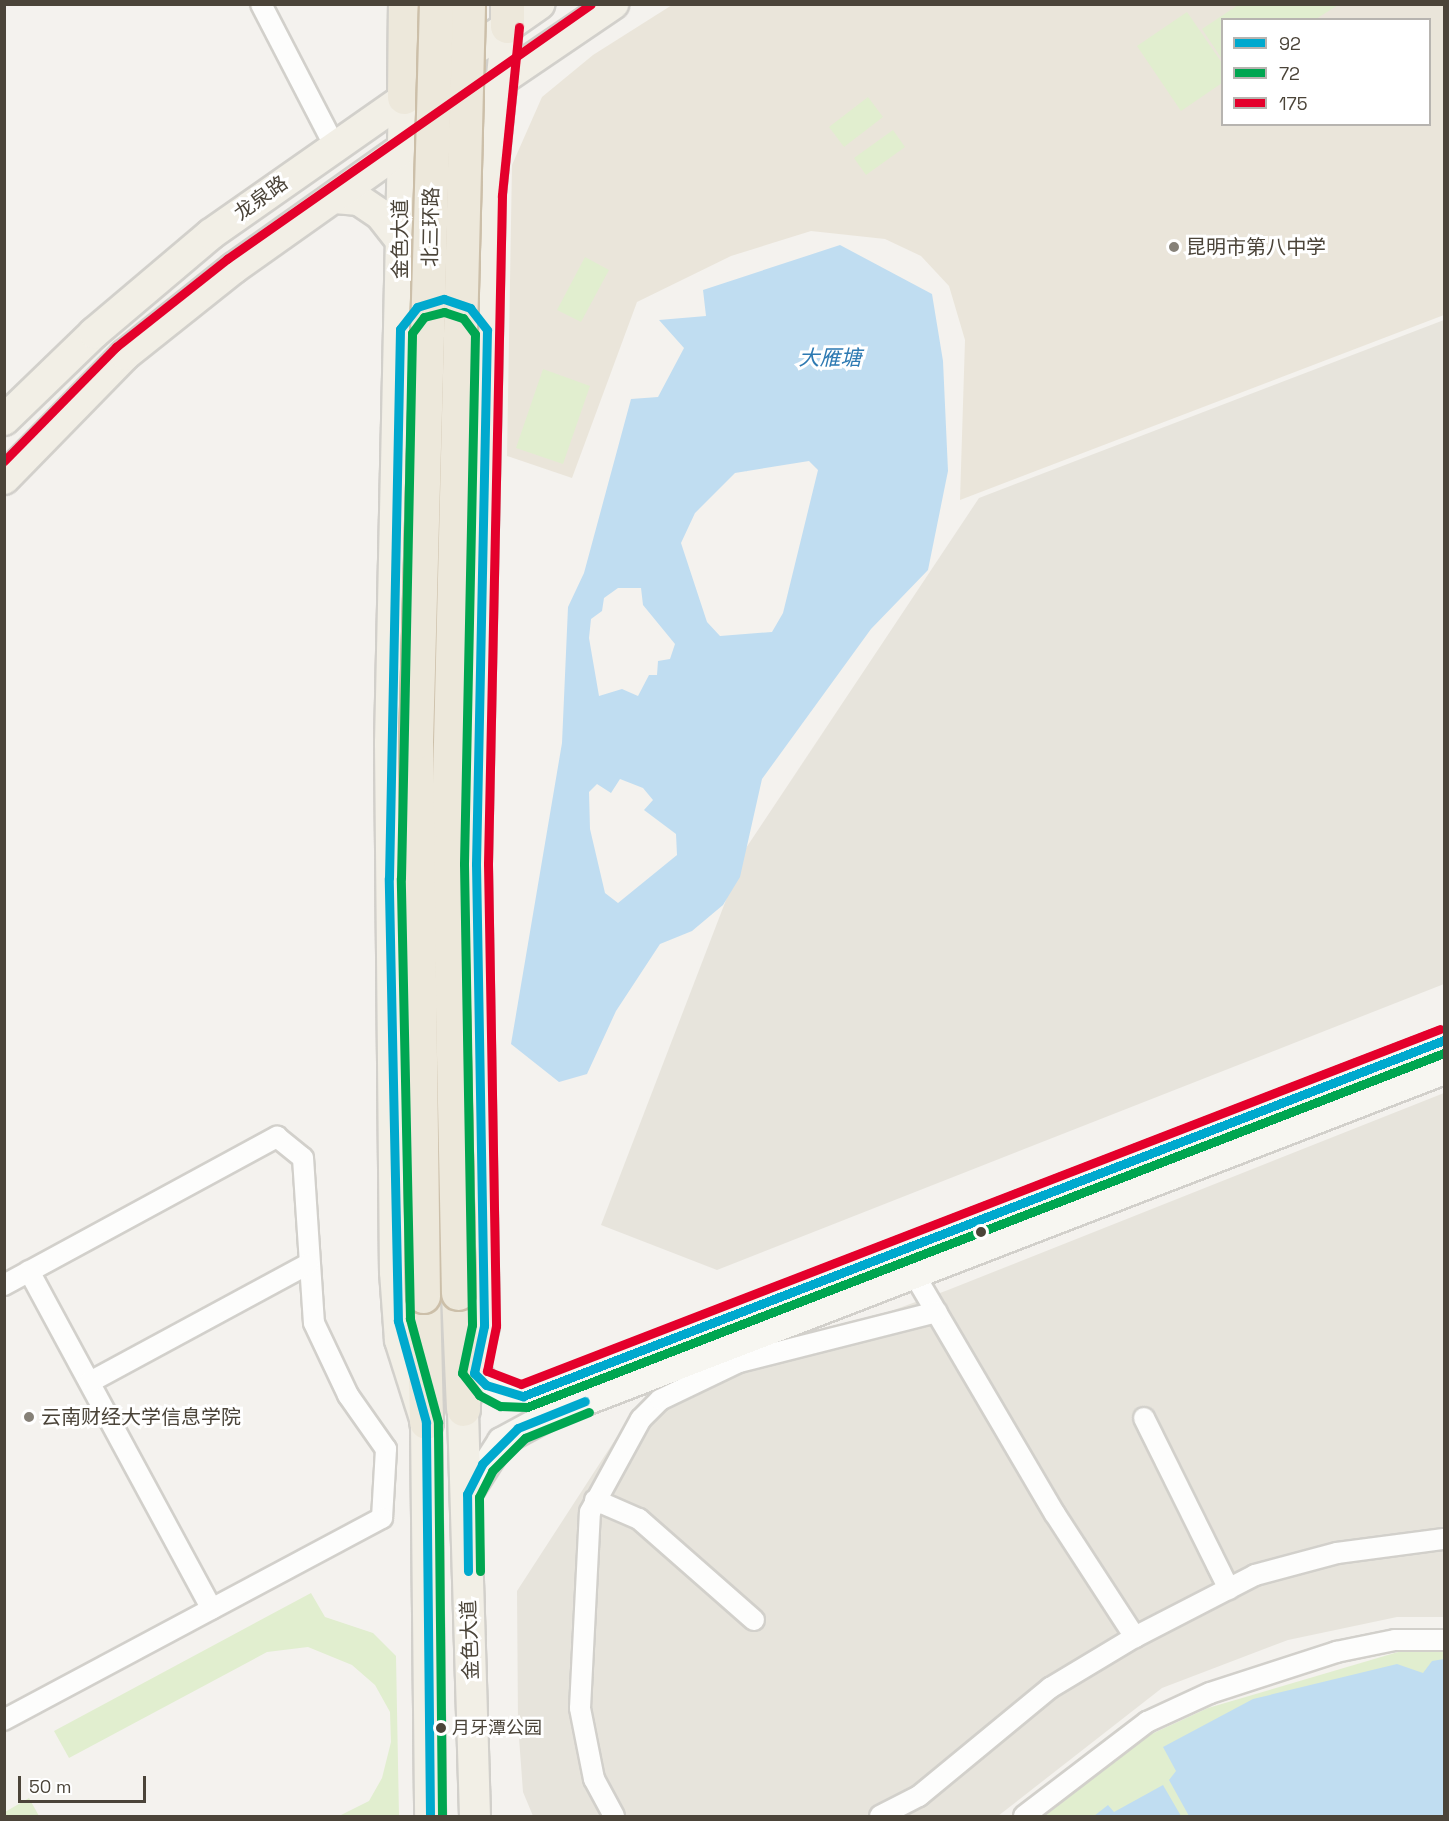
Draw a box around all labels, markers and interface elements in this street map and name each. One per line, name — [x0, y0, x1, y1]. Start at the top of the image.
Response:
legend — [1221, 18, 1431, 126]
text: 92 — [1279, 32, 1301, 55]
text: 72 — [1279, 62, 1300, 85]
text: 175 — [1279, 92, 1307, 115]
street label: 龙泉路 — [230, 171, 292, 225]
street label: 北三环路 — [418, 187, 444, 267]
street label: 金色大道 — [388, 199, 412, 279]
place label: 昆明市第八中学 — [1186, 235, 1326, 259]
marker: 昆明市第八中学 — [1167, 240, 1181, 254]
water label: 大雁塘 — [799, 345, 861, 371]
unlabelled marker — [975, 1226, 987, 1238]
place label: 云南财经大学信息学院 — [41, 1405, 241, 1429]
marker: 云南财经大学信息学院 — [22, 1410, 36, 1424]
street label: 金色大道 — [457, 1600, 483, 1680]
place label: 月牙潭公园 — [452, 1717, 542, 1739]
marker: 月牙潭公园 — [435, 1722, 447, 1734]
scale bar — [21, 1764, 148, 1802]
text: 50 m — [29, 1775, 71, 1798]

